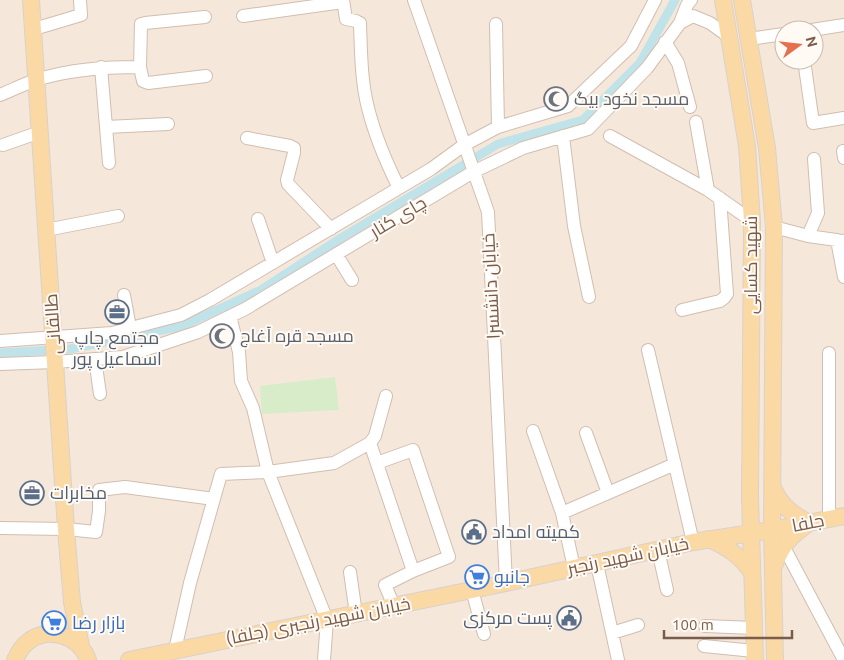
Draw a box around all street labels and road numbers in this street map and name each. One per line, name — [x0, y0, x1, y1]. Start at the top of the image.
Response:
street label: چای کنار — [365, 192, 431, 244]
street label: شهید کسایی — [740, 216, 762, 314]
street label: خیابان دانشسرا — [477, 232, 505, 340]
street label: طالقانی — [40, 293, 66, 355]
street label: جلفا — [790, 509, 826, 535]
street label: خیابان شهید رنجبر — [564, 532, 691, 580]
street label: خیابان شهید رنجبری (جلفا) — [224, 592, 412, 650]

